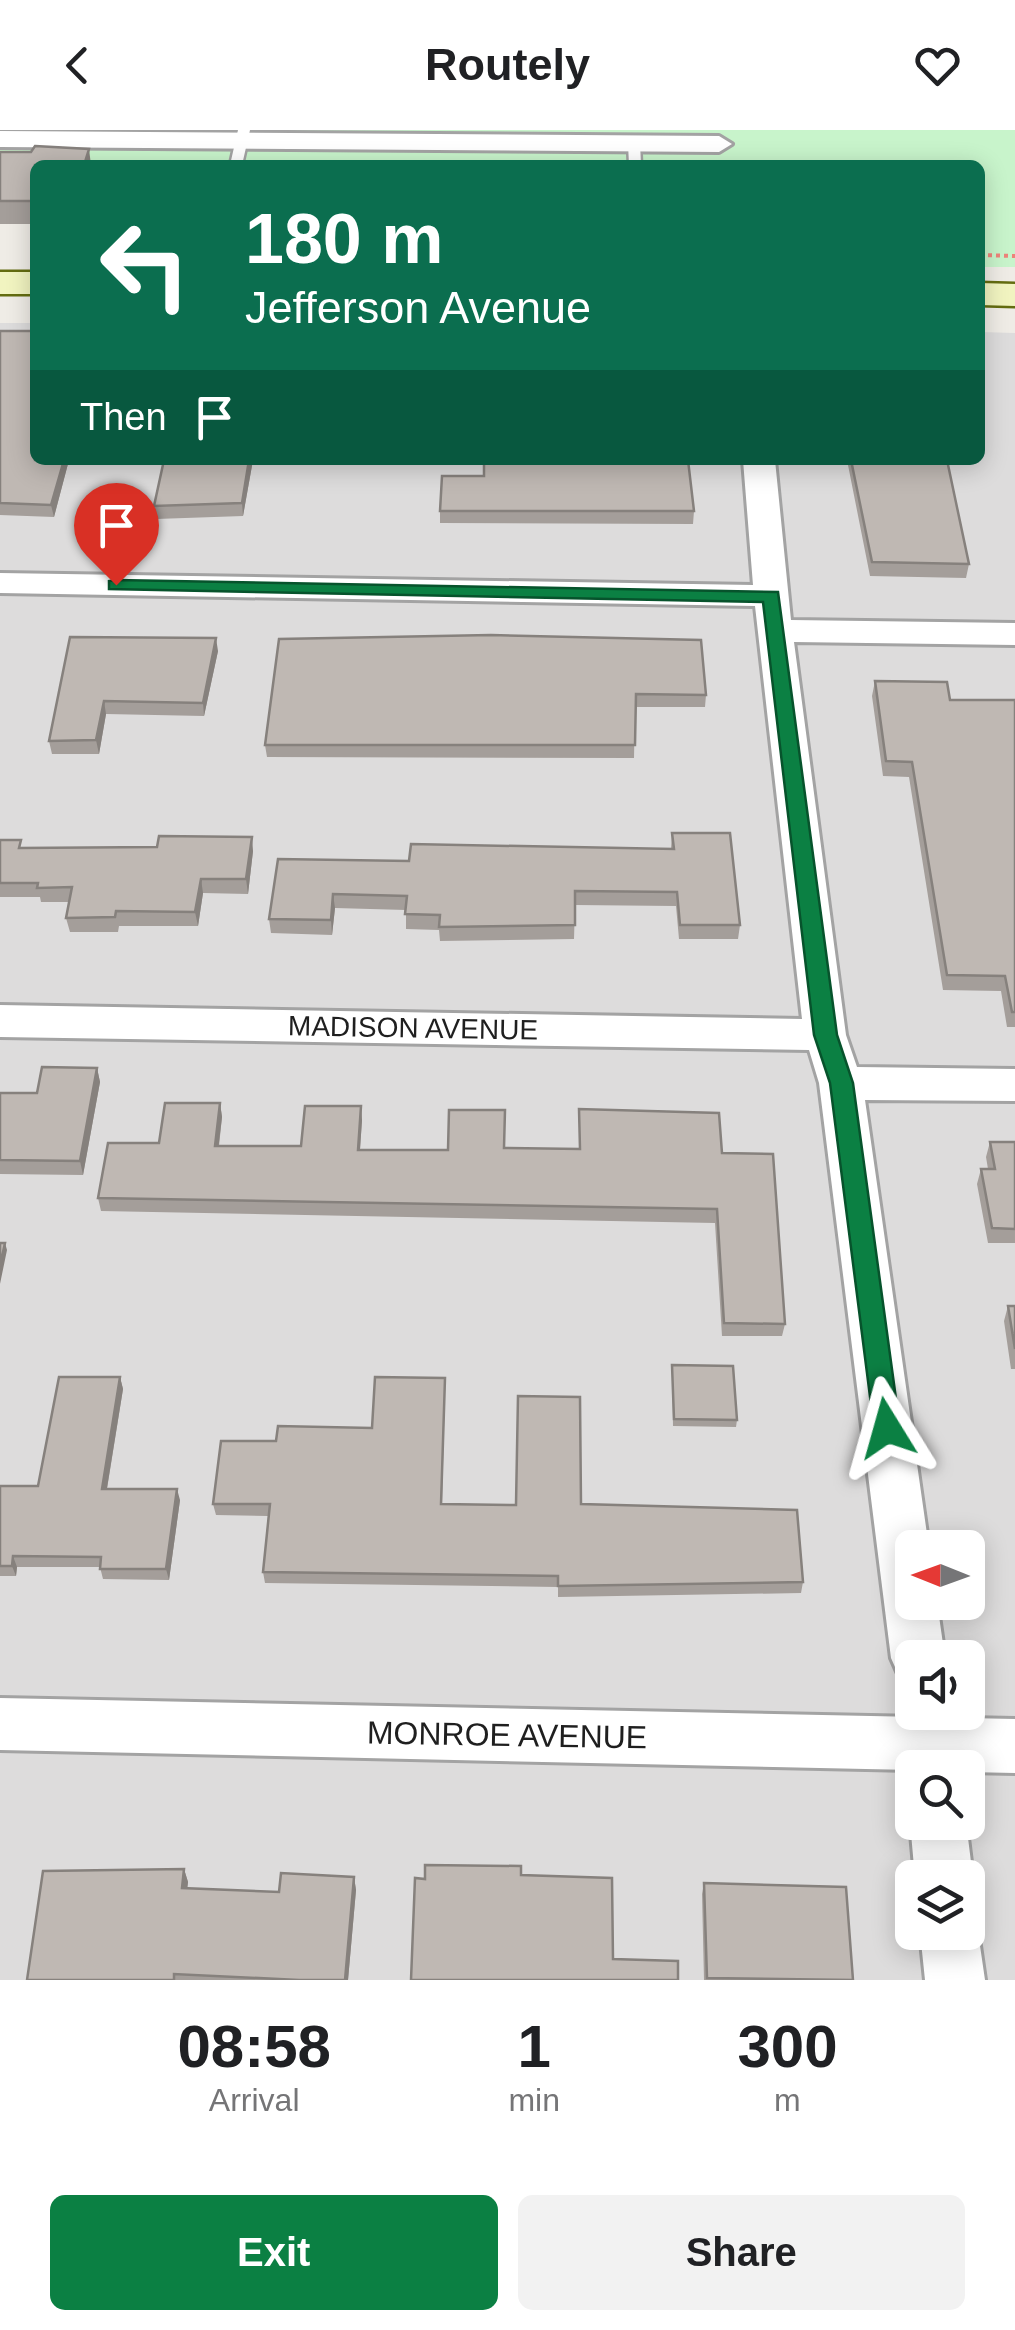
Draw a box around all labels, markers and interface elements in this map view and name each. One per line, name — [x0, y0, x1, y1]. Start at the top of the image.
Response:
icon: back — [50, 38, 105, 93]
icon: heart — [910, 38, 965, 93]
text: Routely — [425, 39, 590, 90]
icon: left — [80, 200, 210, 330]
text: 180 m — [245, 200, 443, 278]
text: Jefferson Avenue — [245, 282, 591, 333]
icon: arrive — [187, 390, 242, 445]
text: Then — [80, 396, 167, 438]
pin — [74, 483, 159, 586]
icon: arrive — [89, 498, 144, 553]
street label: MADISON AVENUE — [288, 1010, 538, 1046]
position arrow — [835, 1376, 939, 1480]
north arrow — [895, 1530, 985, 1620]
map controls — [895, 1530, 985, 1950]
button: sound — [895, 1640, 985, 1730]
street label: MONROE AVENUE — [367, 1715, 647, 1755]
button: search — [895, 1750, 985, 1840]
button: layers — [895, 1860, 985, 1950]
text: 08:58 — [177, 2013, 331, 2080]
text: 1 — [517, 2013, 551, 2080]
text: 300 — [737, 2013, 838, 2080]
text: Arrival — [209, 2082, 300, 2118]
text: min — [508, 2082, 560, 2118]
text: m — [774, 2082, 801, 2118]
button: Exit — [50, 2195, 498, 2310]
button: Share — [518, 2195, 965, 2310]

